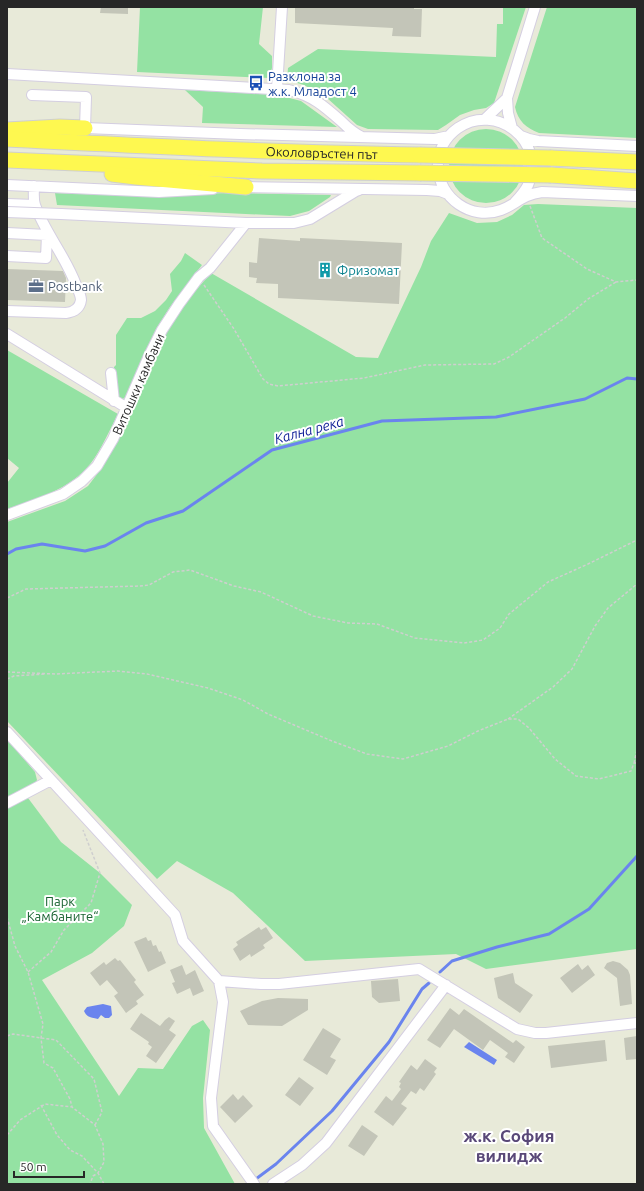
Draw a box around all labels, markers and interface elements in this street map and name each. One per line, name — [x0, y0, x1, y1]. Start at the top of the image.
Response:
place label: Разклона за ж.к. Младост 4 — [268, 69, 357, 98]
bus stop icon: Разклона за ж.к. Младост 4 — [247, 74, 265, 92]
street label: Околовръстен път — [265, 144, 378, 161]
building icon: Фризомат — [316, 261, 334, 279]
place label: Фризомат — [337, 263, 399, 277]
office icon: Postbank — [27, 277, 45, 295]
place label: Postbank — [48, 279, 103, 293]
street label: Витошки камбани — [109, 331, 167, 437]
water label: Кална река — [273, 413, 346, 447]
park label: Парк „Камбаните“ — [22, 894, 98, 923]
district label: ж.к. София вилидж — [464, 1126, 554, 1165]
scale bar — [14, 1153, 84, 1179]
text: 50 m — [20, 1160, 47, 1173]

